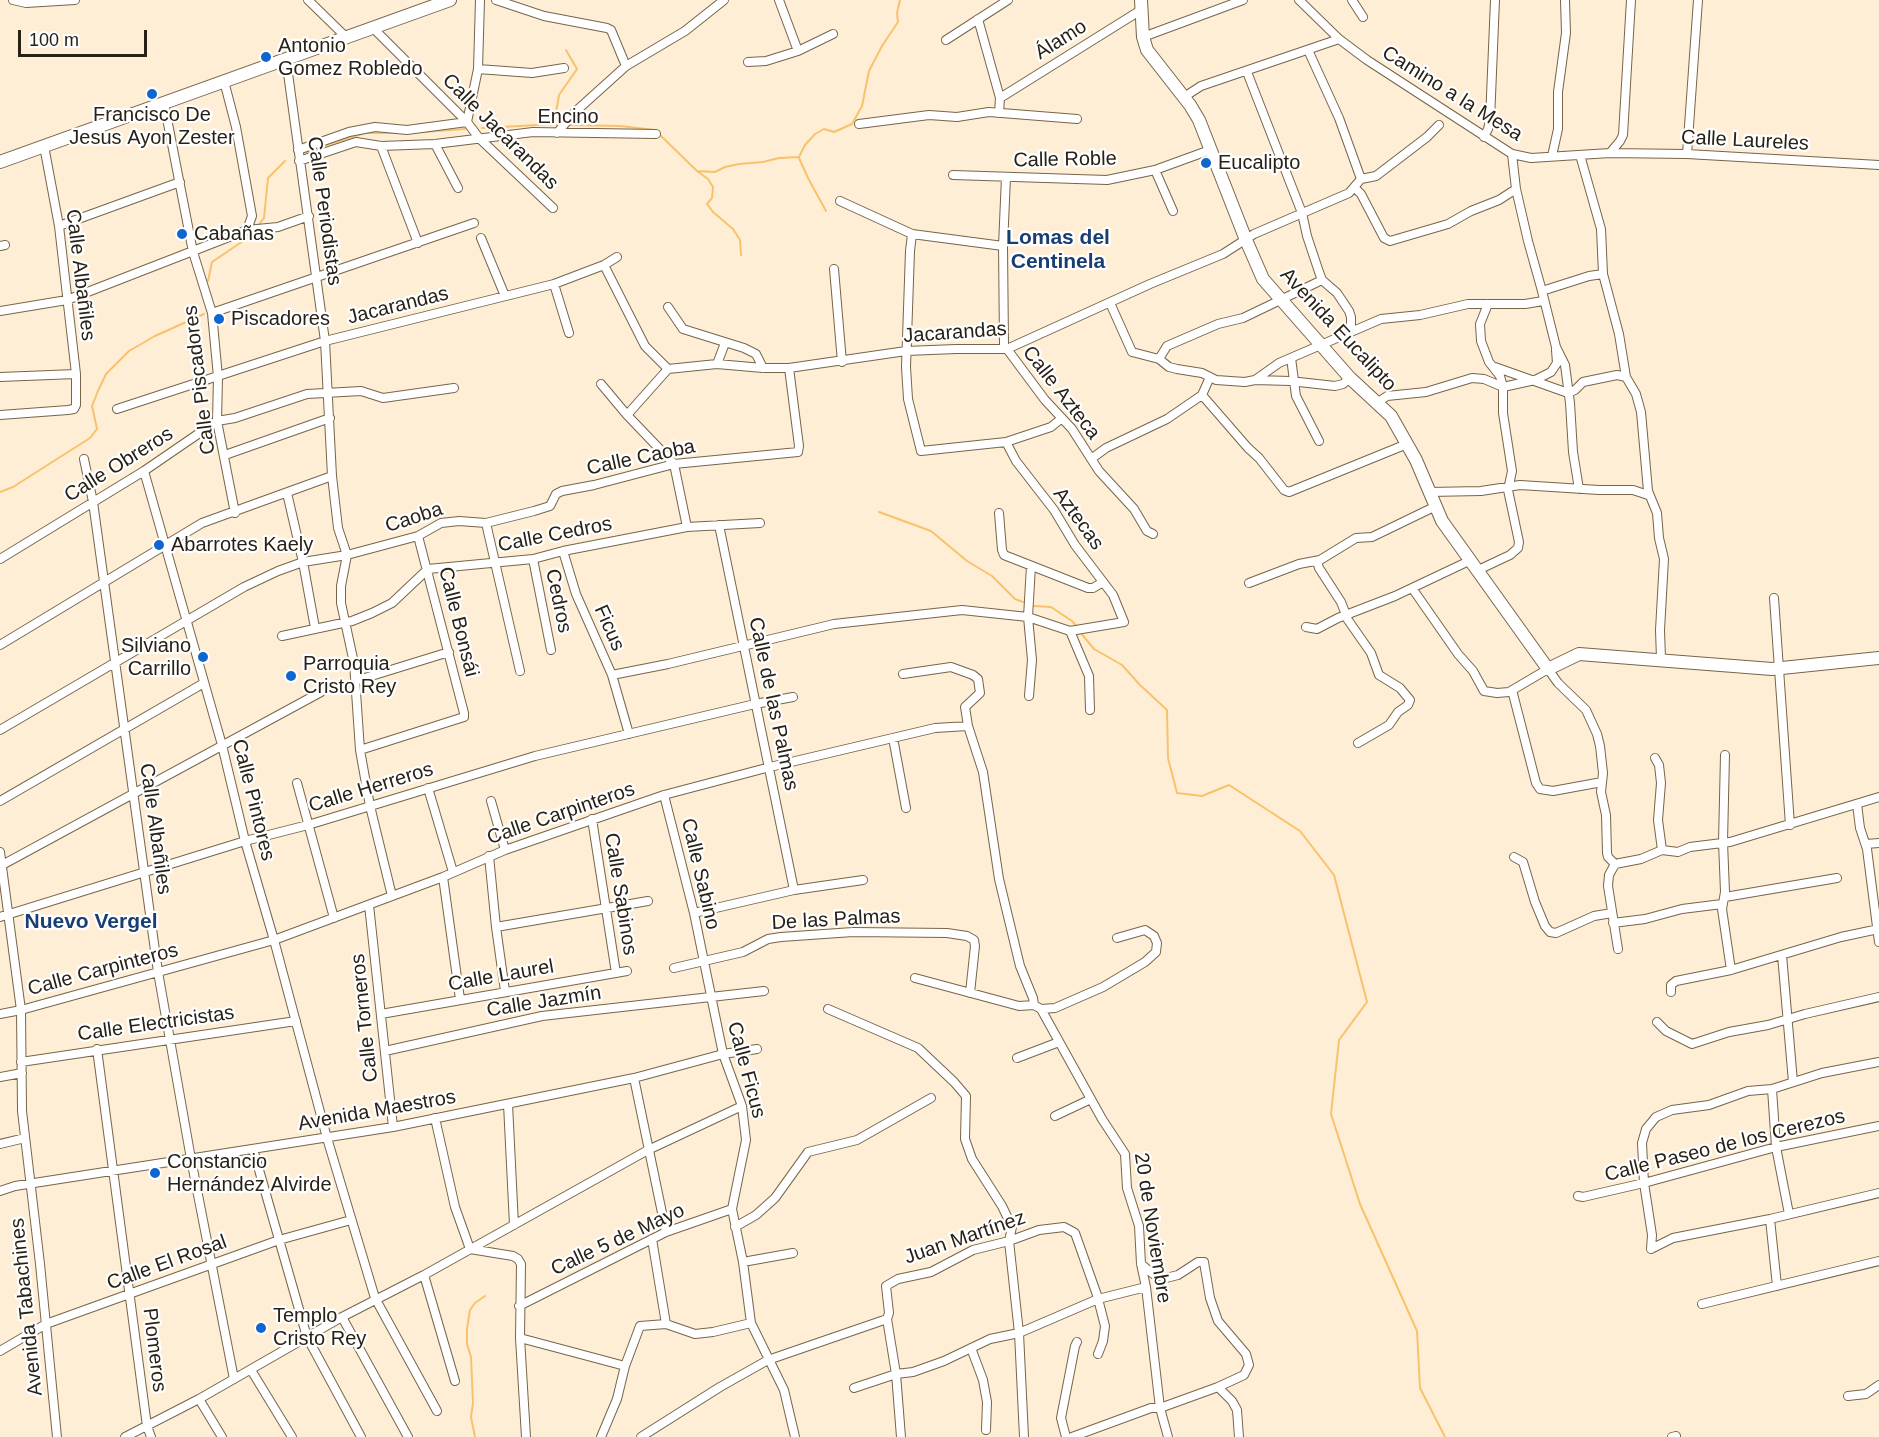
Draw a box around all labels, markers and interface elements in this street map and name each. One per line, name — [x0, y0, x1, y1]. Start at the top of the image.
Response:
street label: Álamo — [1031, 15, 1091, 65]
scale bar — [21, 18, 150, 56]
text: 100 m — [29, 30, 79, 50]
place label: Antonio Gomez Robledo — [278, 34, 423, 81]
street label: Camino a la Mesa — [1377, 41, 1527, 147]
marker: Antonio Gomez Robledo — [259, 50, 273, 64]
street label: Calle Jacarandas — [437, 69, 563, 195]
marker: Francisco De Jesus Ayon Zester — [145, 87, 159, 101]
place label: Francisco De Jesus Ayon Zester — [69, 103, 235, 150]
street label: Encino — [537, 105, 599, 129]
street label: Calle Laureles — [1681, 126, 1809, 156]
street label: Calle Periodistas — [302, 135, 346, 287]
street label: Calle Roble — [1013, 147, 1117, 173]
place label: Eucalipto — [1218, 151, 1300, 175]
marker: Eucalipto — [1199, 156, 1213, 170]
street label: Calle Albañiles — [60, 208, 100, 342]
place label: Cabañas — [194, 222, 274, 246]
district label: Lomas del Centinela — [1006, 225, 1110, 275]
marker: Cabañas — [175, 227, 189, 241]
street label: Avenida Eucalipto — [1275, 263, 1401, 397]
street label: Jacarandas — [345, 282, 451, 330]
street label: Calle Piscadores — [179, 304, 221, 456]
place label: Piscadores — [231, 307, 330, 331]
marker: Piscadores — [212, 312, 226, 326]
street label: Jacarandas — [903, 317, 1007, 349]
street label: Calle Azteca — [1017, 341, 1105, 445]
street label: Calle Obreros — [60, 422, 178, 508]
street label: Calle Caoba — [585, 435, 697, 481]
street label: Aztecas — [1047, 483, 1109, 555]
street label: Caoba — [382, 497, 446, 539]
street label: Calle Cedros — [496, 512, 614, 558]
place label: Abarrotes Kaely — [171, 533, 313, 557]
marker: Abarrotes Kaely — [152, 538, 166, 552]
street label: Calle Bonsái — [433, 565, 483, 679]
street label: Cedros — [540, 567, 576, 635]
street label: Ficus — [588, 601, 630, 655]
street label: Calle de las Palmas — [743, 615, 803, 793]
place label: Silviano Carrillo — [121, 634, 191, 681]
marker: Silviano Carrillo — [196, 650, 210, 664]
place label: Parroquia Cristo Rey — [303, 652, 396, 699]
marker: Parroquia Cristo Rey — [284, 669, 298, 683]
street label: Calle Pintores — [226, 737, 280, 863]
street label: Calle Herreros — [306, 758, 436, 818]
street label: Calle Albañiles — [134, 762, 176, 896]
street label: Calle Carpinteros — [484, 778, 638, 850]
street label: Calle Sabino — [676, 816, 724, 932]
street label: Calle Sabinos — [598, 831, 642, 957]
street label: De las Palmas — [771, 905, 901, 935]
district label: Nuevo Vergel — [24, 909, 158, 935]
street label: Calle Carpinteros — [25, 938, 181, 1002]
street label: Calle Torneros — [346, 953, 384, 1083]
street label: Calle Laurel — [446, 955, 556, 997]
street label: Calle Jazmín — [485, 981, 603, 1023]
street label: Calle Electricistas — [76, 1001, 236, 1047]
street label: Calle Ficus — [722, 1019, 770, 1121]
street label: Avenida Maestros — [296, 1085, 458, 1137]
street label: Calle Paseo de los Cerezos — [1602, 1105, 1848, 1187]
place label: Constancio Hernández Alvirde — [167, 1150, 332, 1197]
street label: 20 de Noviembre — [1128, 1151, 1176, 1305]
marker: Constancio Hernández Alvirde — [148, 1166, 162, 1180]
street label: Calle 5 de Mayo — [547, 1199, 689, 1281]
street label: Juan Martínez — [901, 1206, 1029, 1270]
street label: Avenida Tabachines — [6, 1217, 48, 1397]
street label: Calle El Rosal — [104, 1230, 230, 1296]
place label: Templo Cristo Rey — [273, 1304, 366, 1351]
street label: Plomeros — [137, 1307, 171, 1393]
marker: Templo Cristo Rey — [254, 1321, 268, 1335]

